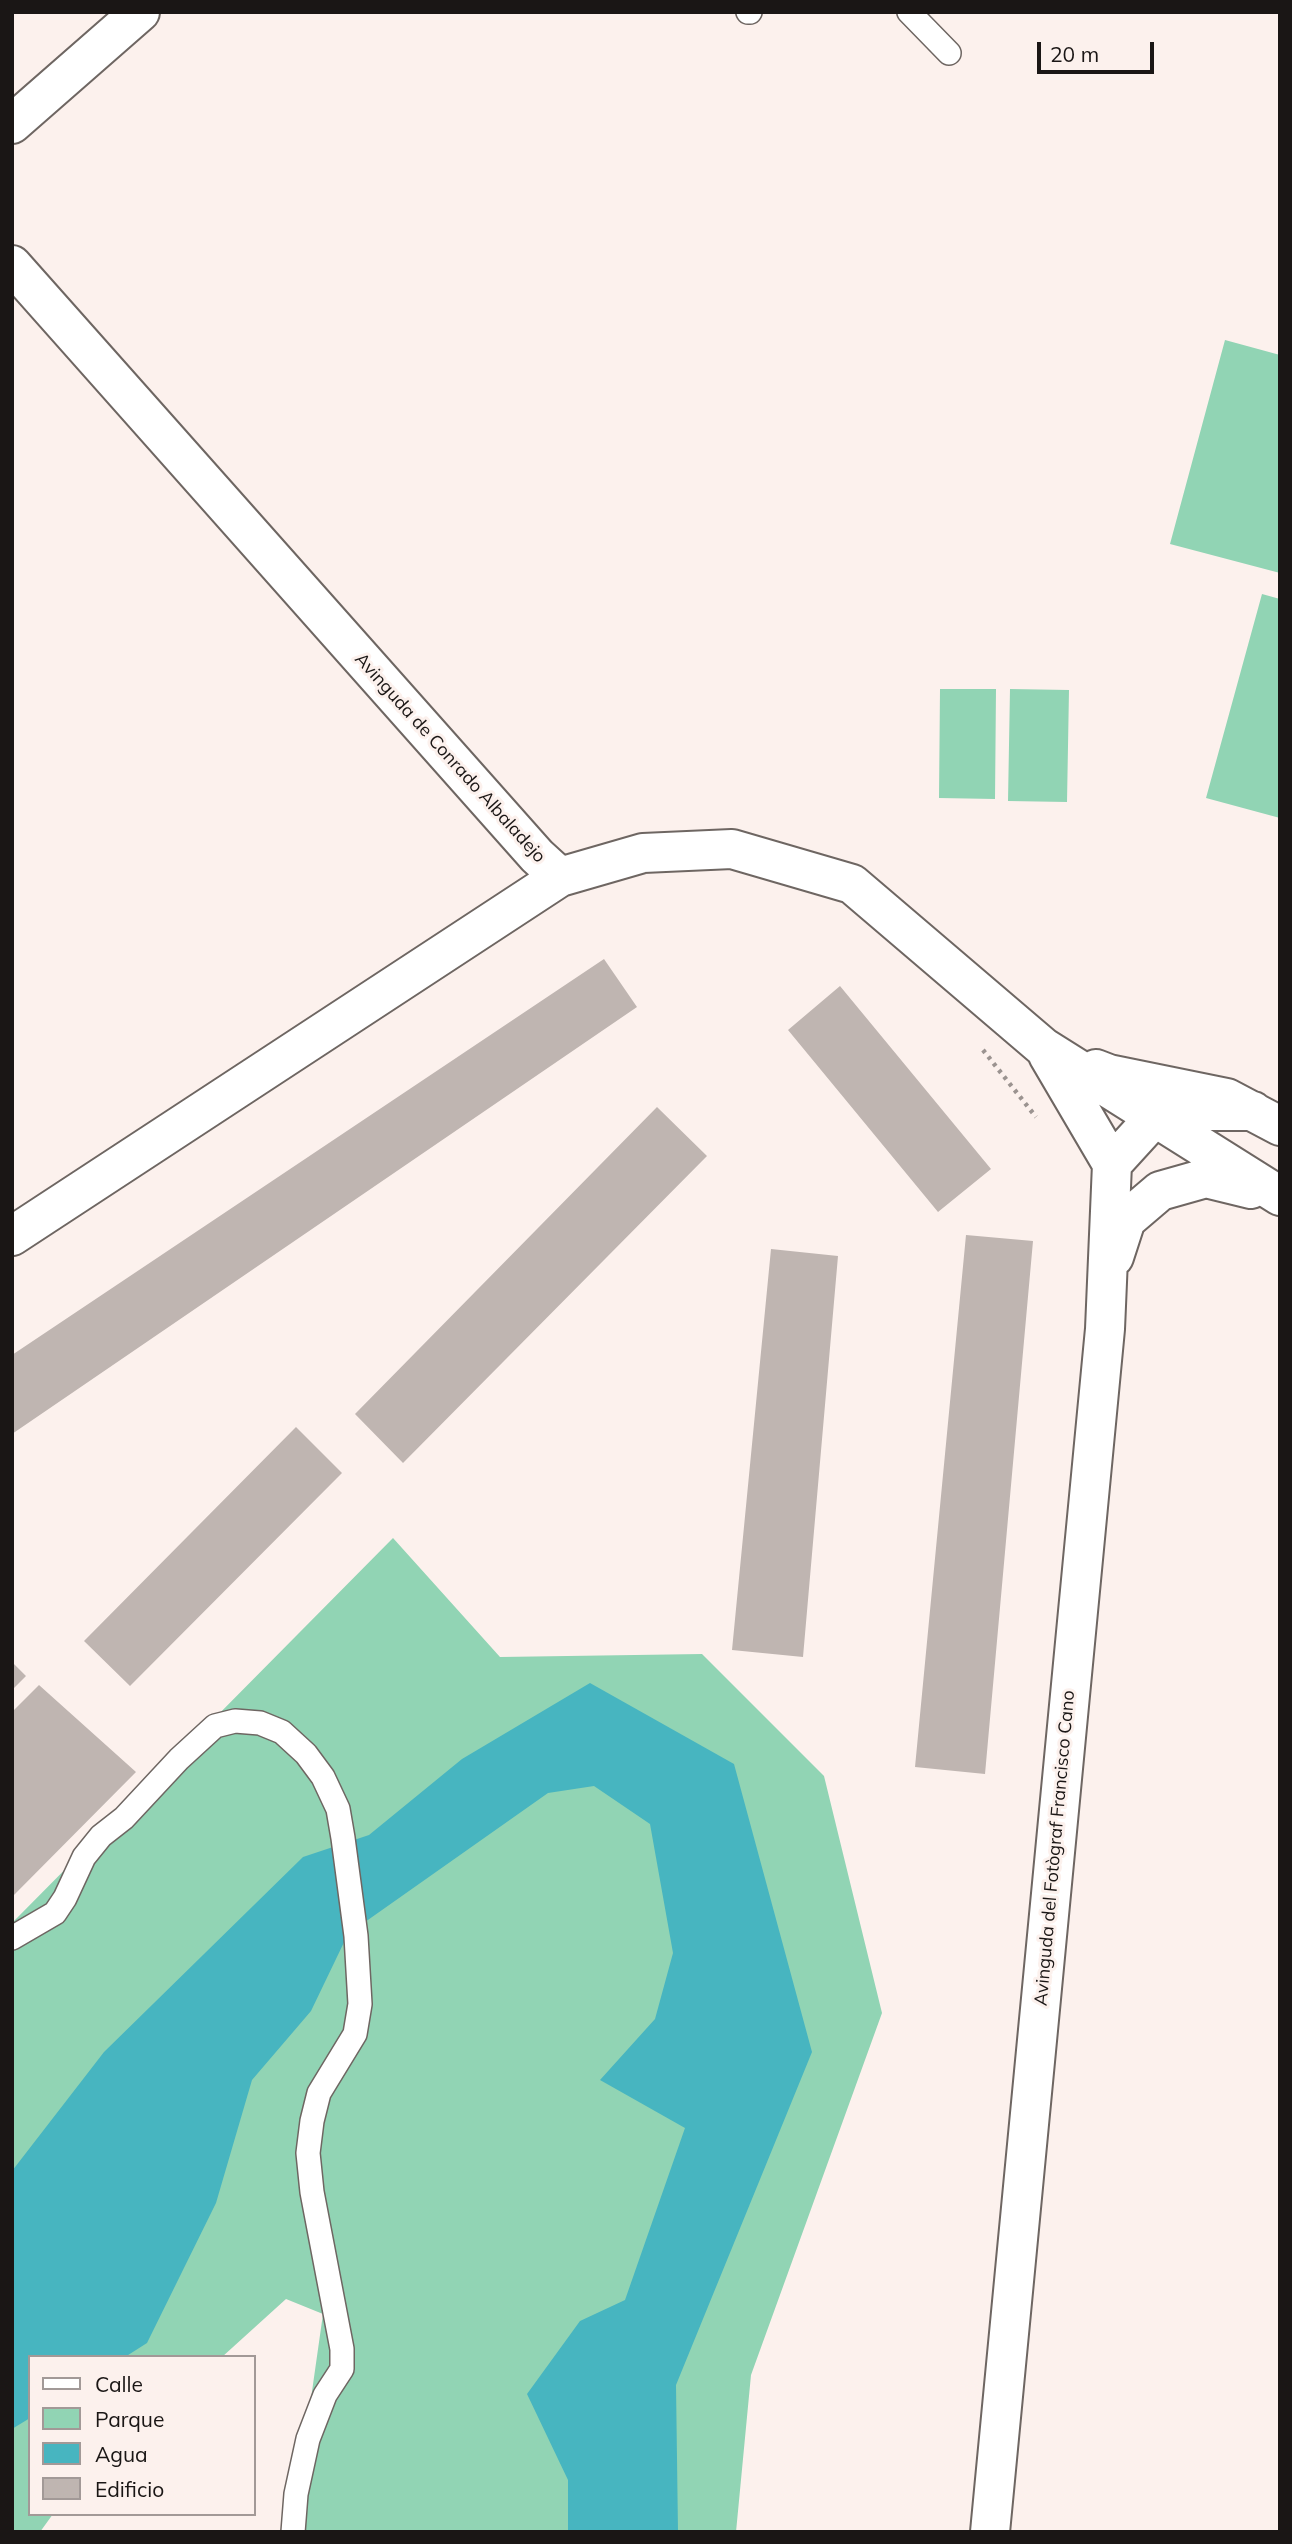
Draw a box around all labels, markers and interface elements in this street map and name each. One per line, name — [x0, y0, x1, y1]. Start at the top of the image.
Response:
scale bar — [1040, 28, 1157, 72]
text: 20 m — [1050, 41, 1099, 67]
street label: Avinguda de Conrado Albaladejo — [350, 649, 550, 867]
street label: Avinguda del Fotògraf Francisco Cano — [1030, 1689, 1080, 2007]
legend — [28, 2355, 256, 2516]
text: Calle — [95, 2371, 143, 2397]
text: Parque — [95, 2406, 164, 2432]
text: Agua — [95, 2441, 148, 2467]
text: Edificio — [95, 2476, 164, 2502]

